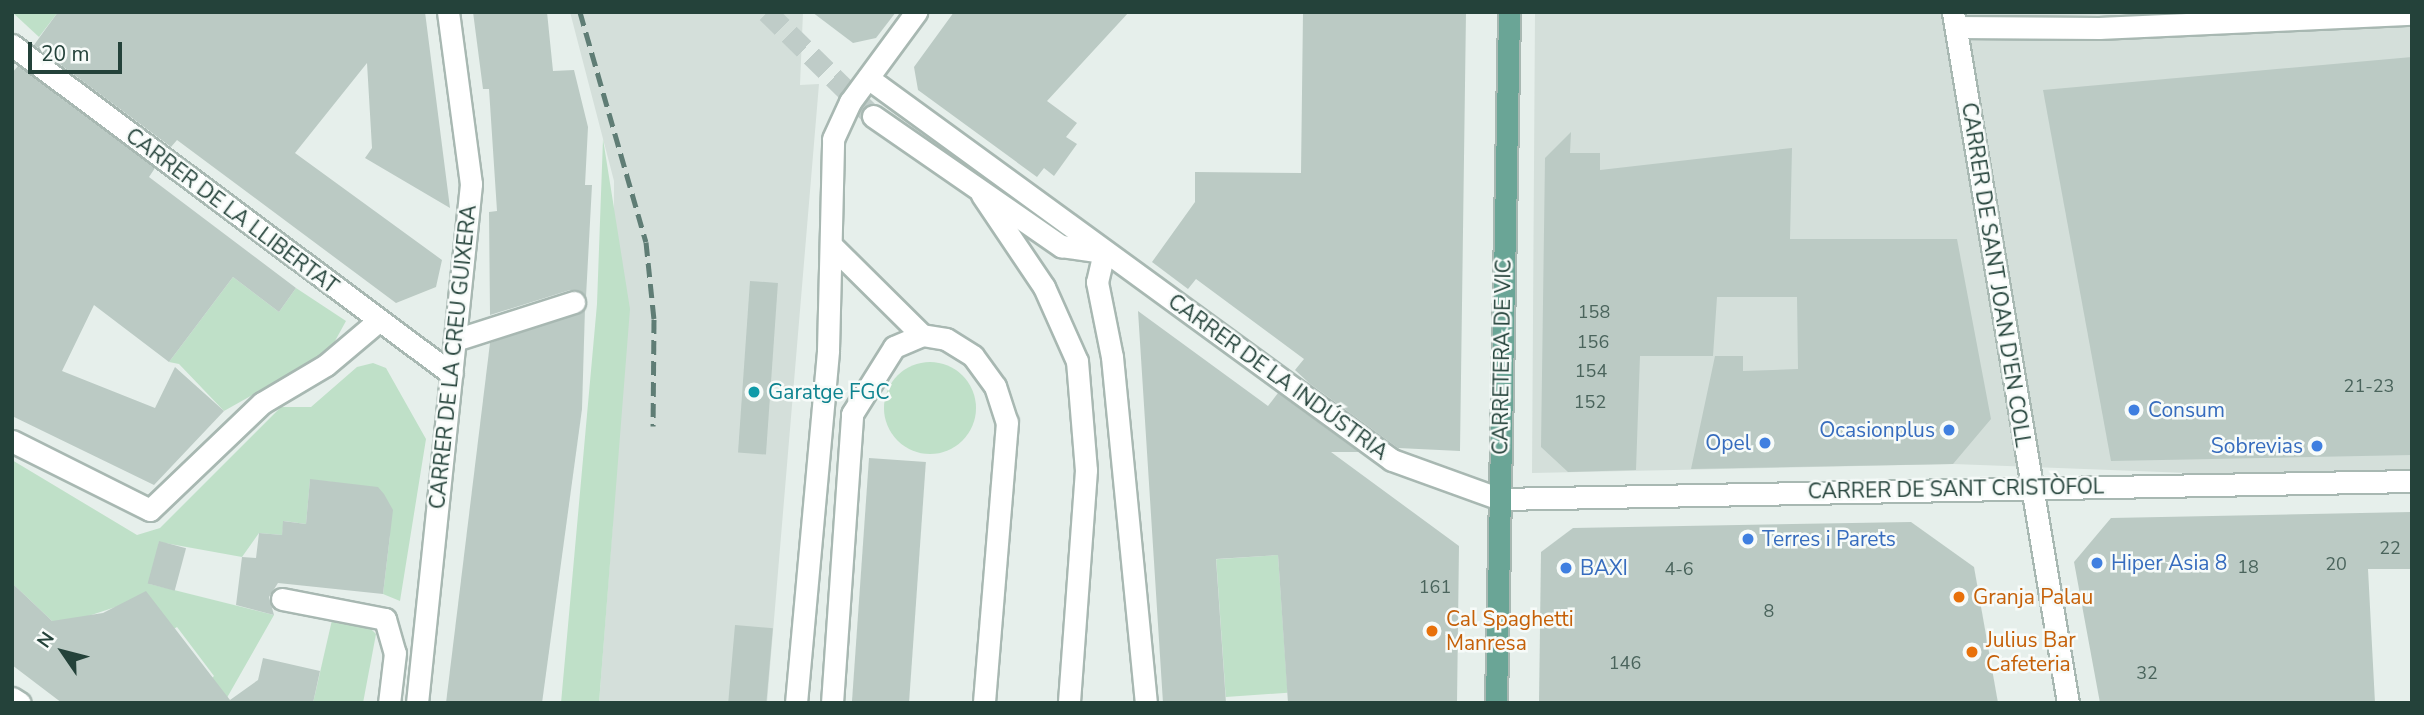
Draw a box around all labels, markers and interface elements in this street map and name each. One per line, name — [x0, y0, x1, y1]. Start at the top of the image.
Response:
scale bar — [32, 28, 126, 72]
text: 20 m — [41, 40, 90, 68]
street label: CARRER DE SANT JOAN D'EN COLL — [1956, 101, 2036, 449]
street label: CARRER DE LA LLIBERTAT — [121, 123, 343, 299]
street label: CARRER DE LA CREU GUIXERA — [424, 204, 482, 510]
street label: CARRETERA DE VIC — [1488, 259, 1516, 455]
street label: CARRER DE LA INDÚSTRIA — [1163, 289, 1393, 465]
house number: 158 — [1578, 301, 1610, 323]
house number: 156 — [1577, 331, 1609, 353]
house number: 154 — [1575, 360, 1607, 382]
house number: 21-23 — [2344, 375, 2394, 397]
place label: Garatge FGC — [768, 379, 890, 405]
marker: Garatge FGC — [746, 384, 762, 400]
house number: 152 — [1574, 391, 1606, 413]
place label: Consum — [2148, 397, 2225, 423]
marker: Consum — [2126, 402, 2142, 418]
place label: Ocasionplus — [1819, 417, 1935, 443]
marker: Ocasionplus — [1941, 422, 1957, 438]
place label: Opel — [1705, 430, 1751, 456]
place label: Sobrevias — [2211, 433, 2303, 459]
marker: Opel — [1757, 435, 1773, 451]
marker: Sobrevias — [2309, 438, 2325, 454]
street label: CARRER DE SANT CRISTÒFOL — [1808, 474, 2104, 504]
place label: Terres i Parets — [1762, 526, 1896, 552]
marker: Terres i Parets — [1740, 531, 1756, 547]
house number: 22 — [2379, 537, 2401, 559]
place label: Hiper Asia 8 — [2111, 550, 2227, 576]
house number: 20 — [2325, 553, 2347, 575]
place label: BAXI — [1580, 555, 1628, 581]
marker: Hiper Asia 8 — [2089, 555, 2105, 571]
house number: 18 — [2237, 556, 2259, 578]
house number: 4-6 — [1664, 558, 1694, 580]
marker: BAXI — [1558, 560, 1574, 576]
house number: 161 — [1419, 576, 1451, 598]
place label: Granja Palau — [1973, 584, 2093, 610]
marker: Granja Palau — [1951, 589, 1967, 605]
house number: 8 — [1764, 600, 1774, 622]
place label: Cal Spaghetti Manresa — [1446, 606, 1574, 656]
north arrow — [28, 617, 98, 687]
marker: Cal Spaghetti Manresa — [1424, 623, 1440, 639]
text: N — [31, 627, 61, 653]
place label: Julius Bar Cafeteria — [1986, 627, 2076, 677]
marker: Julius Bar Cafeteria — [1964, 644, 1980, 660]
house number: 146 — [1609, 652, 1641, 674]
house number: 32 — [2136, 662, 2158, 684]

